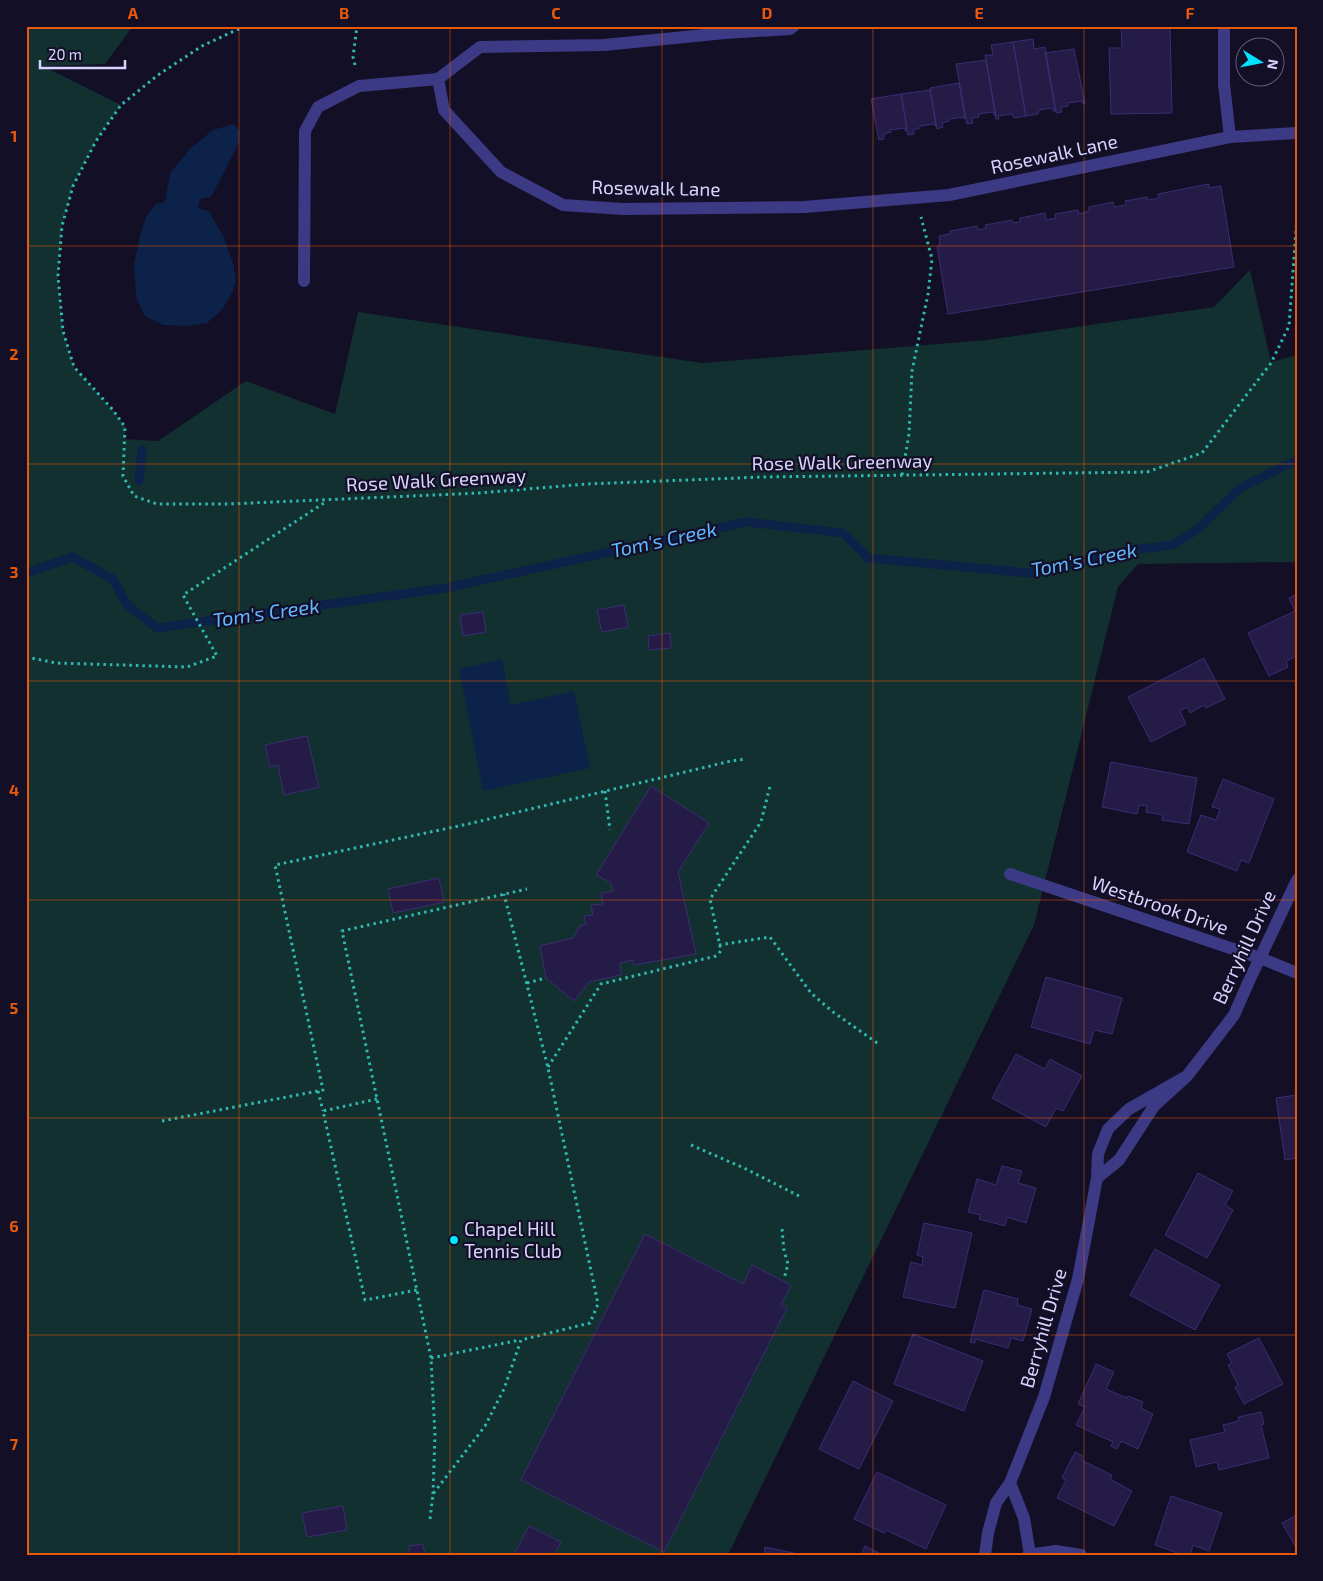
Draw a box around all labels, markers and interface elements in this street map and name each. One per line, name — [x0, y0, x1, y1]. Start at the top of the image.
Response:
text: A — [128, 3, 139, 22]
text: B — [339, 3, 349, 22]
text: C — [551, 3, 561, 22]
text: D — [762, 3, 773, 22]
text: E — [974, 3, 984, 22]
text: F — [1186, 3, 1195, 22]
scale bar — [40, 38, 125, 70]
north arrow — [1236, 38, 1286, 88]
text: 20 m — [48, 45, 82, 63]
text: N — [1264, 58, 1283, 71]
text: 1 — [11, 126, 17, 145]
street label: Rosewalk Lane — [988, 129, 1119, 178]
street label: Rosewalk Lane — [591, 175, 721, 200]
text: 2 — [9, 344, 19, 363]
street label: Rose Walk Greenway — [751, 448, 933, 475]
street label: Rose Walk Greenway — [345, 463, 527, 496]
water label: Tom's Creek — [609, 516, 719, 562]
water label: Tom's Creek — [1029, 537, 1139, 581]
text: 3 — [9, 562, 19, 581]
water label: Tom's Creek — [211, 593, 321, 631]
text: 4 — [9, 780, 19, 799]
street label: Westbrook Drive — [1089, 870, 1232, 939]
street label: Berryhill Drive — [1207, 886, 1280, 1007]
text: 5 — [10, 998, 19, 1017]
text: 6 — [9, 1216, 19, 1235]
place label: Chapel Hill Tennis Club — [464, 1217, 562, 1262]
marker: Chapel Hill Tennis Club — [448, 1234, 460, 1246]
street label: Berryhill Drive — [1014, 1265, 1071, 1390]
text: 7 — [10, 1434, 19, 1453]

